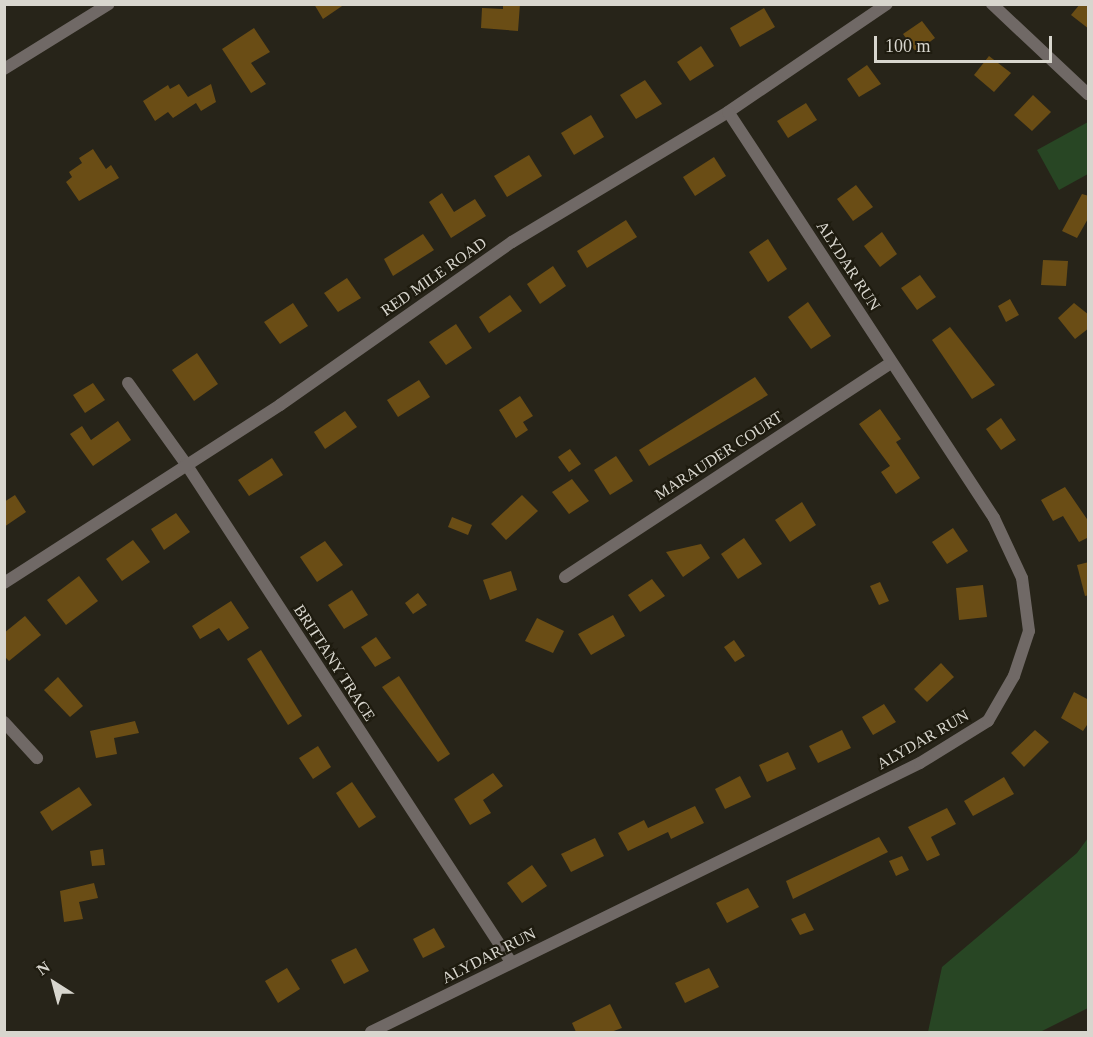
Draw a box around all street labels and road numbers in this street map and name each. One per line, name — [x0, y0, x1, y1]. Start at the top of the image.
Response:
street label: ALYDAR RUN — [812, 218, 884, 314]
street label: RED MILE ROAD — [378, 233, 490, 321]
street label: MARAUDER COURT — [651, 407, 787, 505]
street label: BRITTANY TRACE — [289, 601, 379, 725]
street label: ALYDAR RUN — [874, 706, 972, 774]
street label: ALYDAR RUN — [439, 924, 539, 988]

